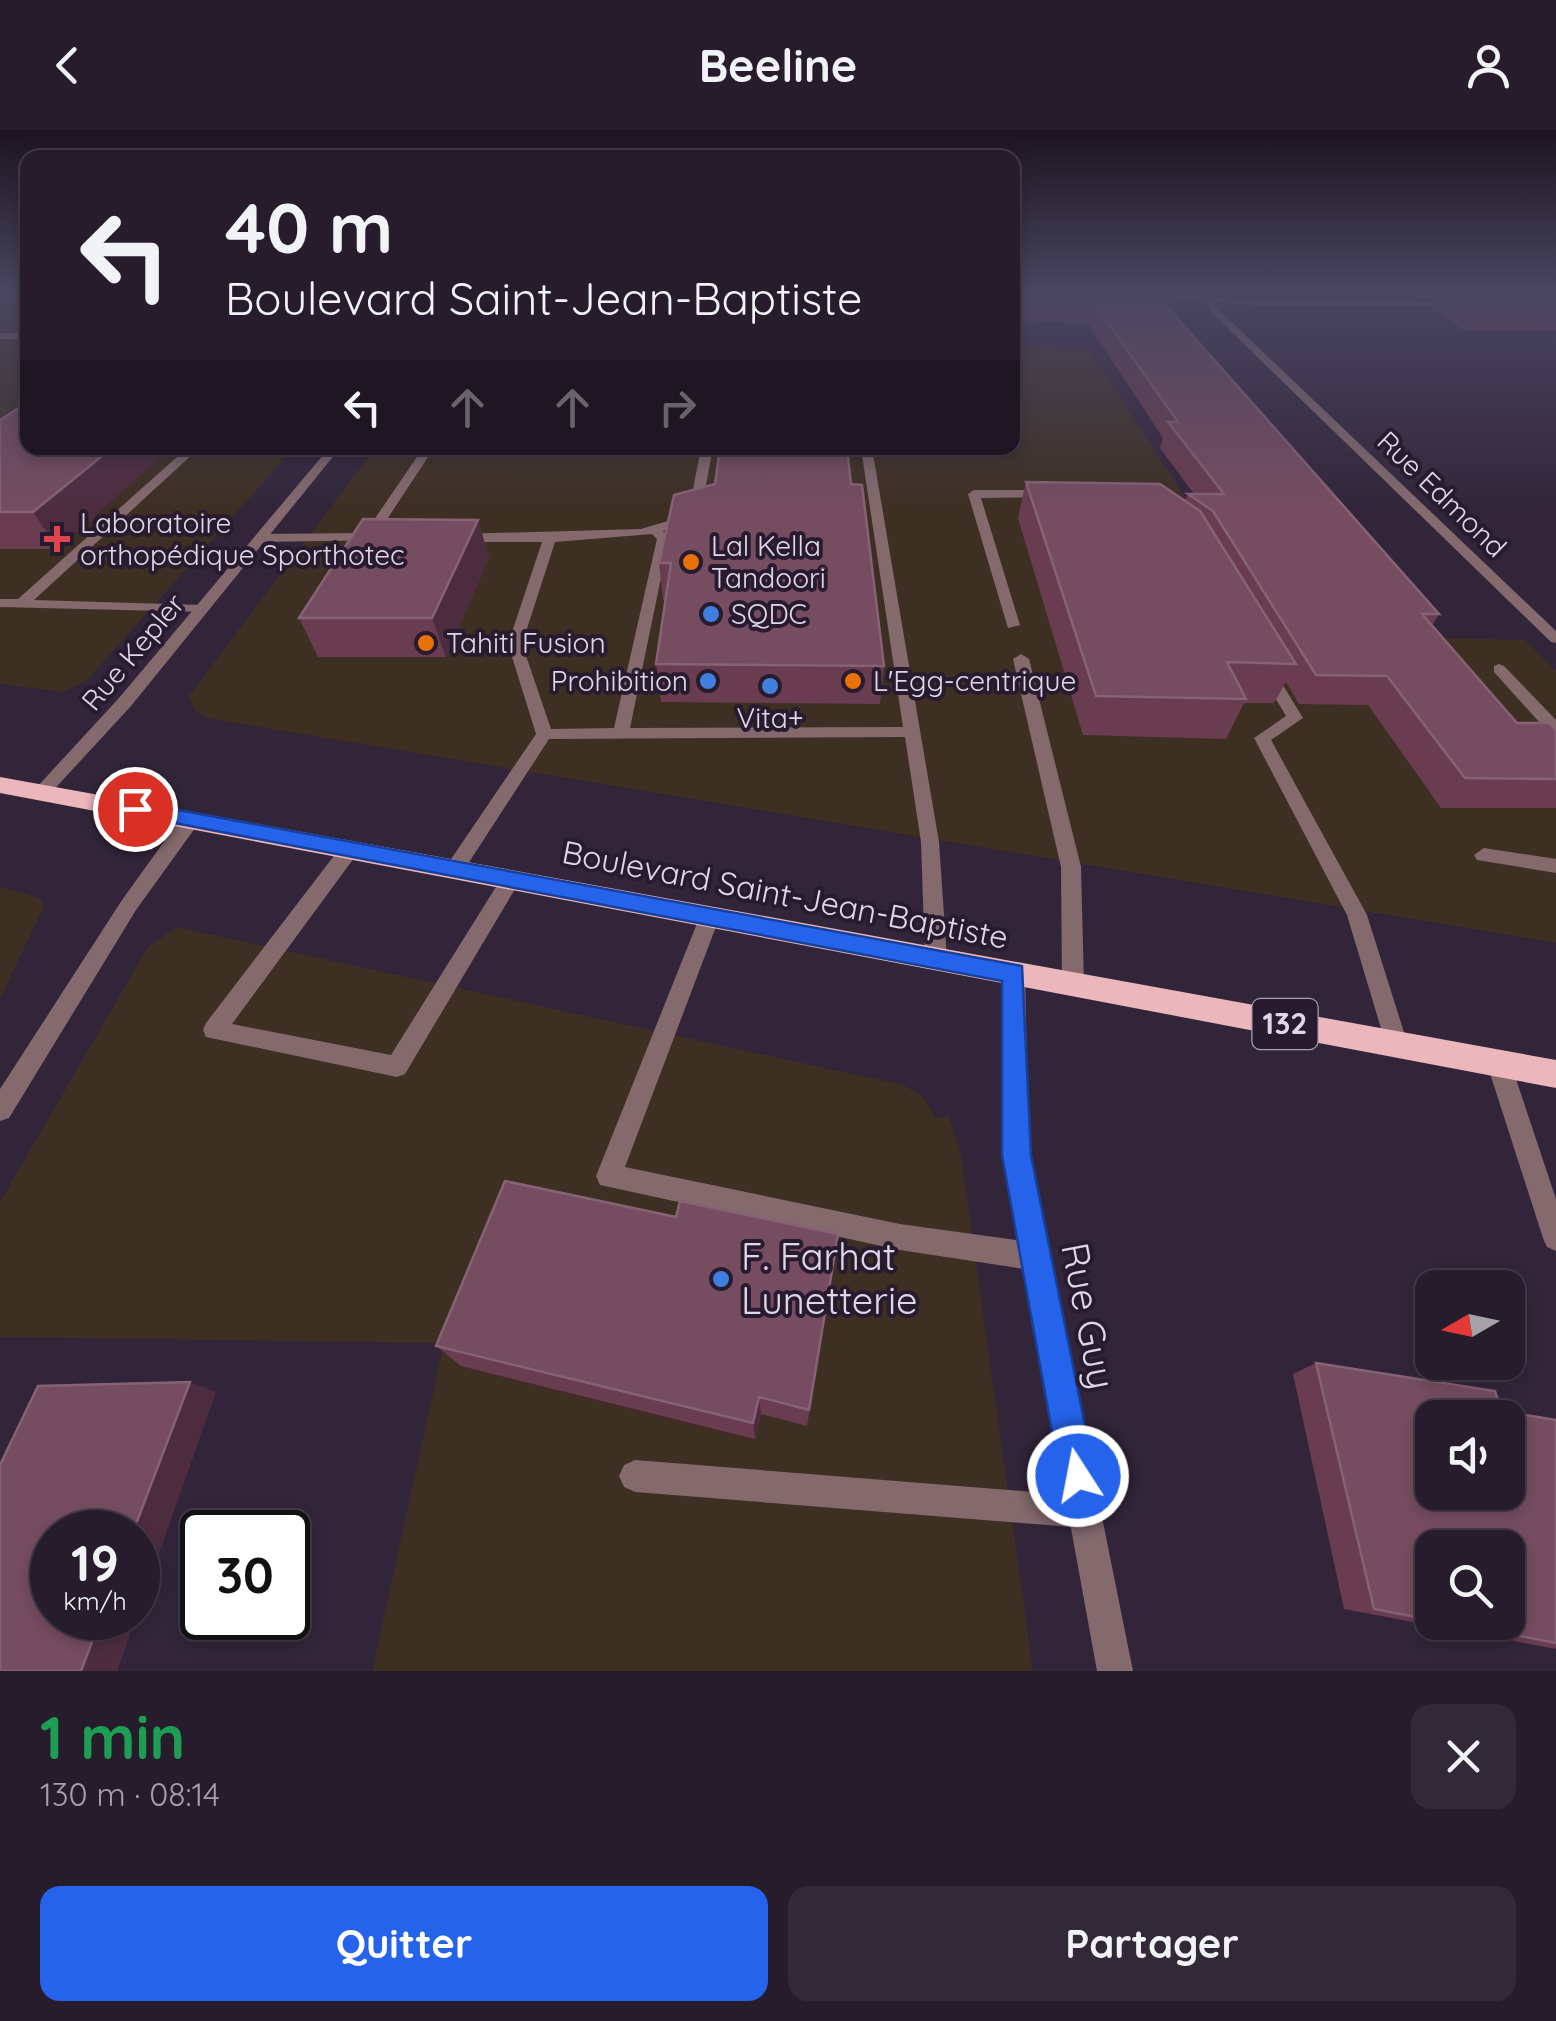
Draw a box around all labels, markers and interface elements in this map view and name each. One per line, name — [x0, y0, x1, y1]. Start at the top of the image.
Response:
text: Beeline — [699, 37, 857, 93]
icon: back — [40, 38, 95, 93]
icon: person — [1461, 38, 1516, 93]
text: 40 m — [225, 183, 393, 271]
icon: left — [60, 190, 190, 320]
text: Boulevard Saint-Jean-Baptiste — [225, 270, 862, 326]
icon: left — [335, 380, 390, 435]
icon: ahead — [440, 380, 495, 435]
icon: ahead — [545, 380, 600, 435]
icon: right — [650, 380, 705, 435]
street label: Rue Edmond — [1370, 423, 1514, 564]
place label: Laboratoire orthopédique Sporthotec — [80, 505, 405, 572]
marker: Laboratoire orthopédique Sporthotec — [44, 526, 70, 552]
place label: Lal Kella Tandoori — [711, 528, 826, 595]
marker: Lal Kella Tandoori — [680, 551, 702, 573]
street label: Rue Kepler — [74, 586, 192, 717]
place label: SQDC — [731, 596, 807, 631]
marker: SQDC — [700, 603, 722, 625]
place label: Tahiti Fusion — [446, 625, 606, 660]
marker: Tahiti Fusion — [415, 632, 437, 654]
place label: Prohibition — [551, 663, 688, 698]
place label: L'Egg-centrique — [873, 663, 1076, 698]
marker: Prohibition — [697, 670, 719, 692]
marker: L'Egg-centrique — [842, 670, 864, 692]
marker: Vita+ — [759, 675, 781, 697]
place label: Vita+ — [737, 700, 803, 735]
pin — [93, 767, 178, 852]
icon: arrive — [108, 782, 163, 837]
street label: Boulevard Saint-Jean-Baptiste — [559, 831, 1012, 957]
road number: 132 — [1252, 999, 1318, 1049]
place label: F. Farhat Lunetterie — [741, 1232, 918, 1324]
street label: Rue Guy — [1051, 1239, 1127, 1393]
marker: F. Farhat Lunetterie — [710, 1268, 732, 1290]
north arrow — [1415, 1270, 1525, 1380]
map controls — [1415, 1270, 1525, 1640]
button: sound — [1415, 1400, 1525, 1510]
position arrow — [1026, 1424, 1130, 1528]
speed limit sign: 30 — [180, 1510, 310, 1640]
button: search — [1415, 1530, 1525, 1640]
text: 19 — [71, 1531, 119, 1594]
text: km/h — [63, 1585, 127, 1616]
text: 1 min — [40, 1699, 185, 1774]
button: close — [1411, 1704, 1516, 1809]
text: 130 m · 08:14 — [40, 1774, 220, 1814]
button: Quitter — [40, 1886, 768, 2001]
button: Partager — [788, 1886, 1516, 2001]

